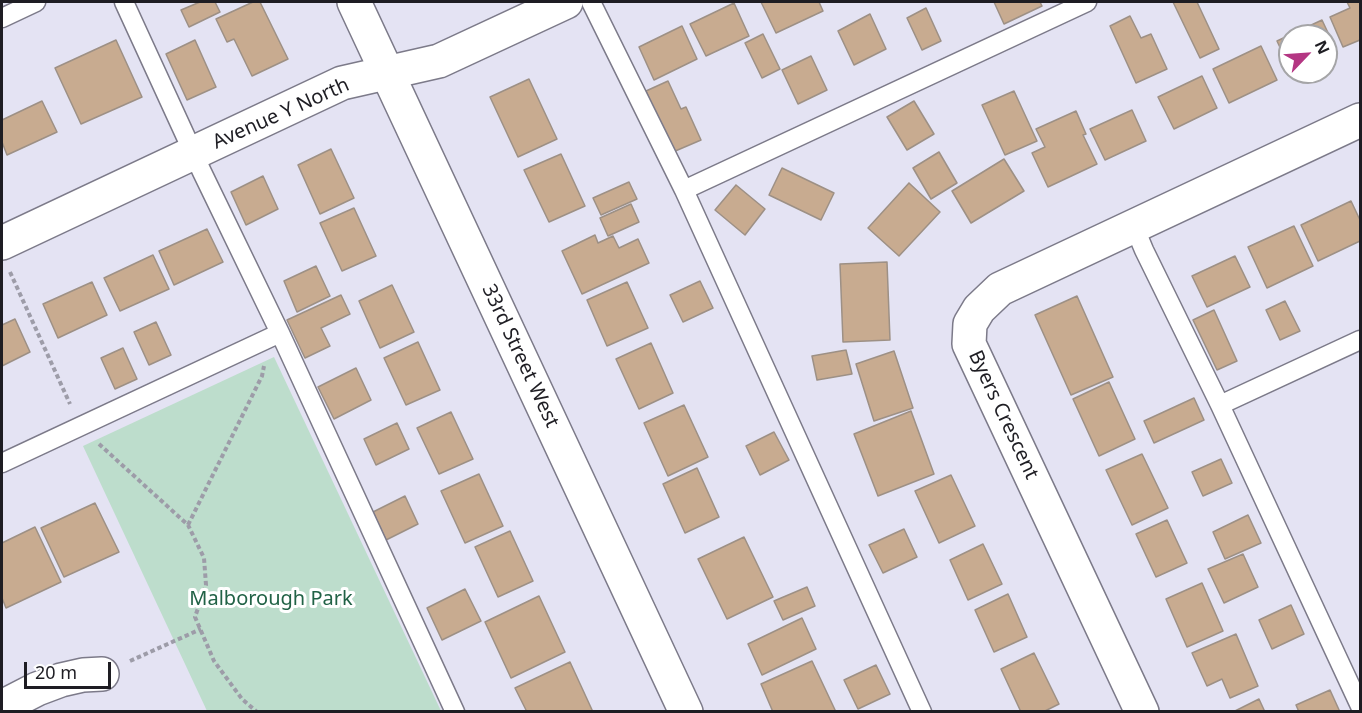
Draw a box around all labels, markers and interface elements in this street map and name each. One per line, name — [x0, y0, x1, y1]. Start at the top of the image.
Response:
north arrow — [1278, 24, 1338, 84]
text: N — [1310, 37, 1335, 58]
street label: Avenue Y North — [209, 73, 353, 155]
street label: 33rd Street West — [476, 280, 564, 432]
street label: Byers Crescent — [963, 347, 1043, 483]
park label: Malborough Park — [189, 587, 353, 611]
scale bar — [27, 650, 114, 688]
text: 20 m — [35, 660, 77, 684]

